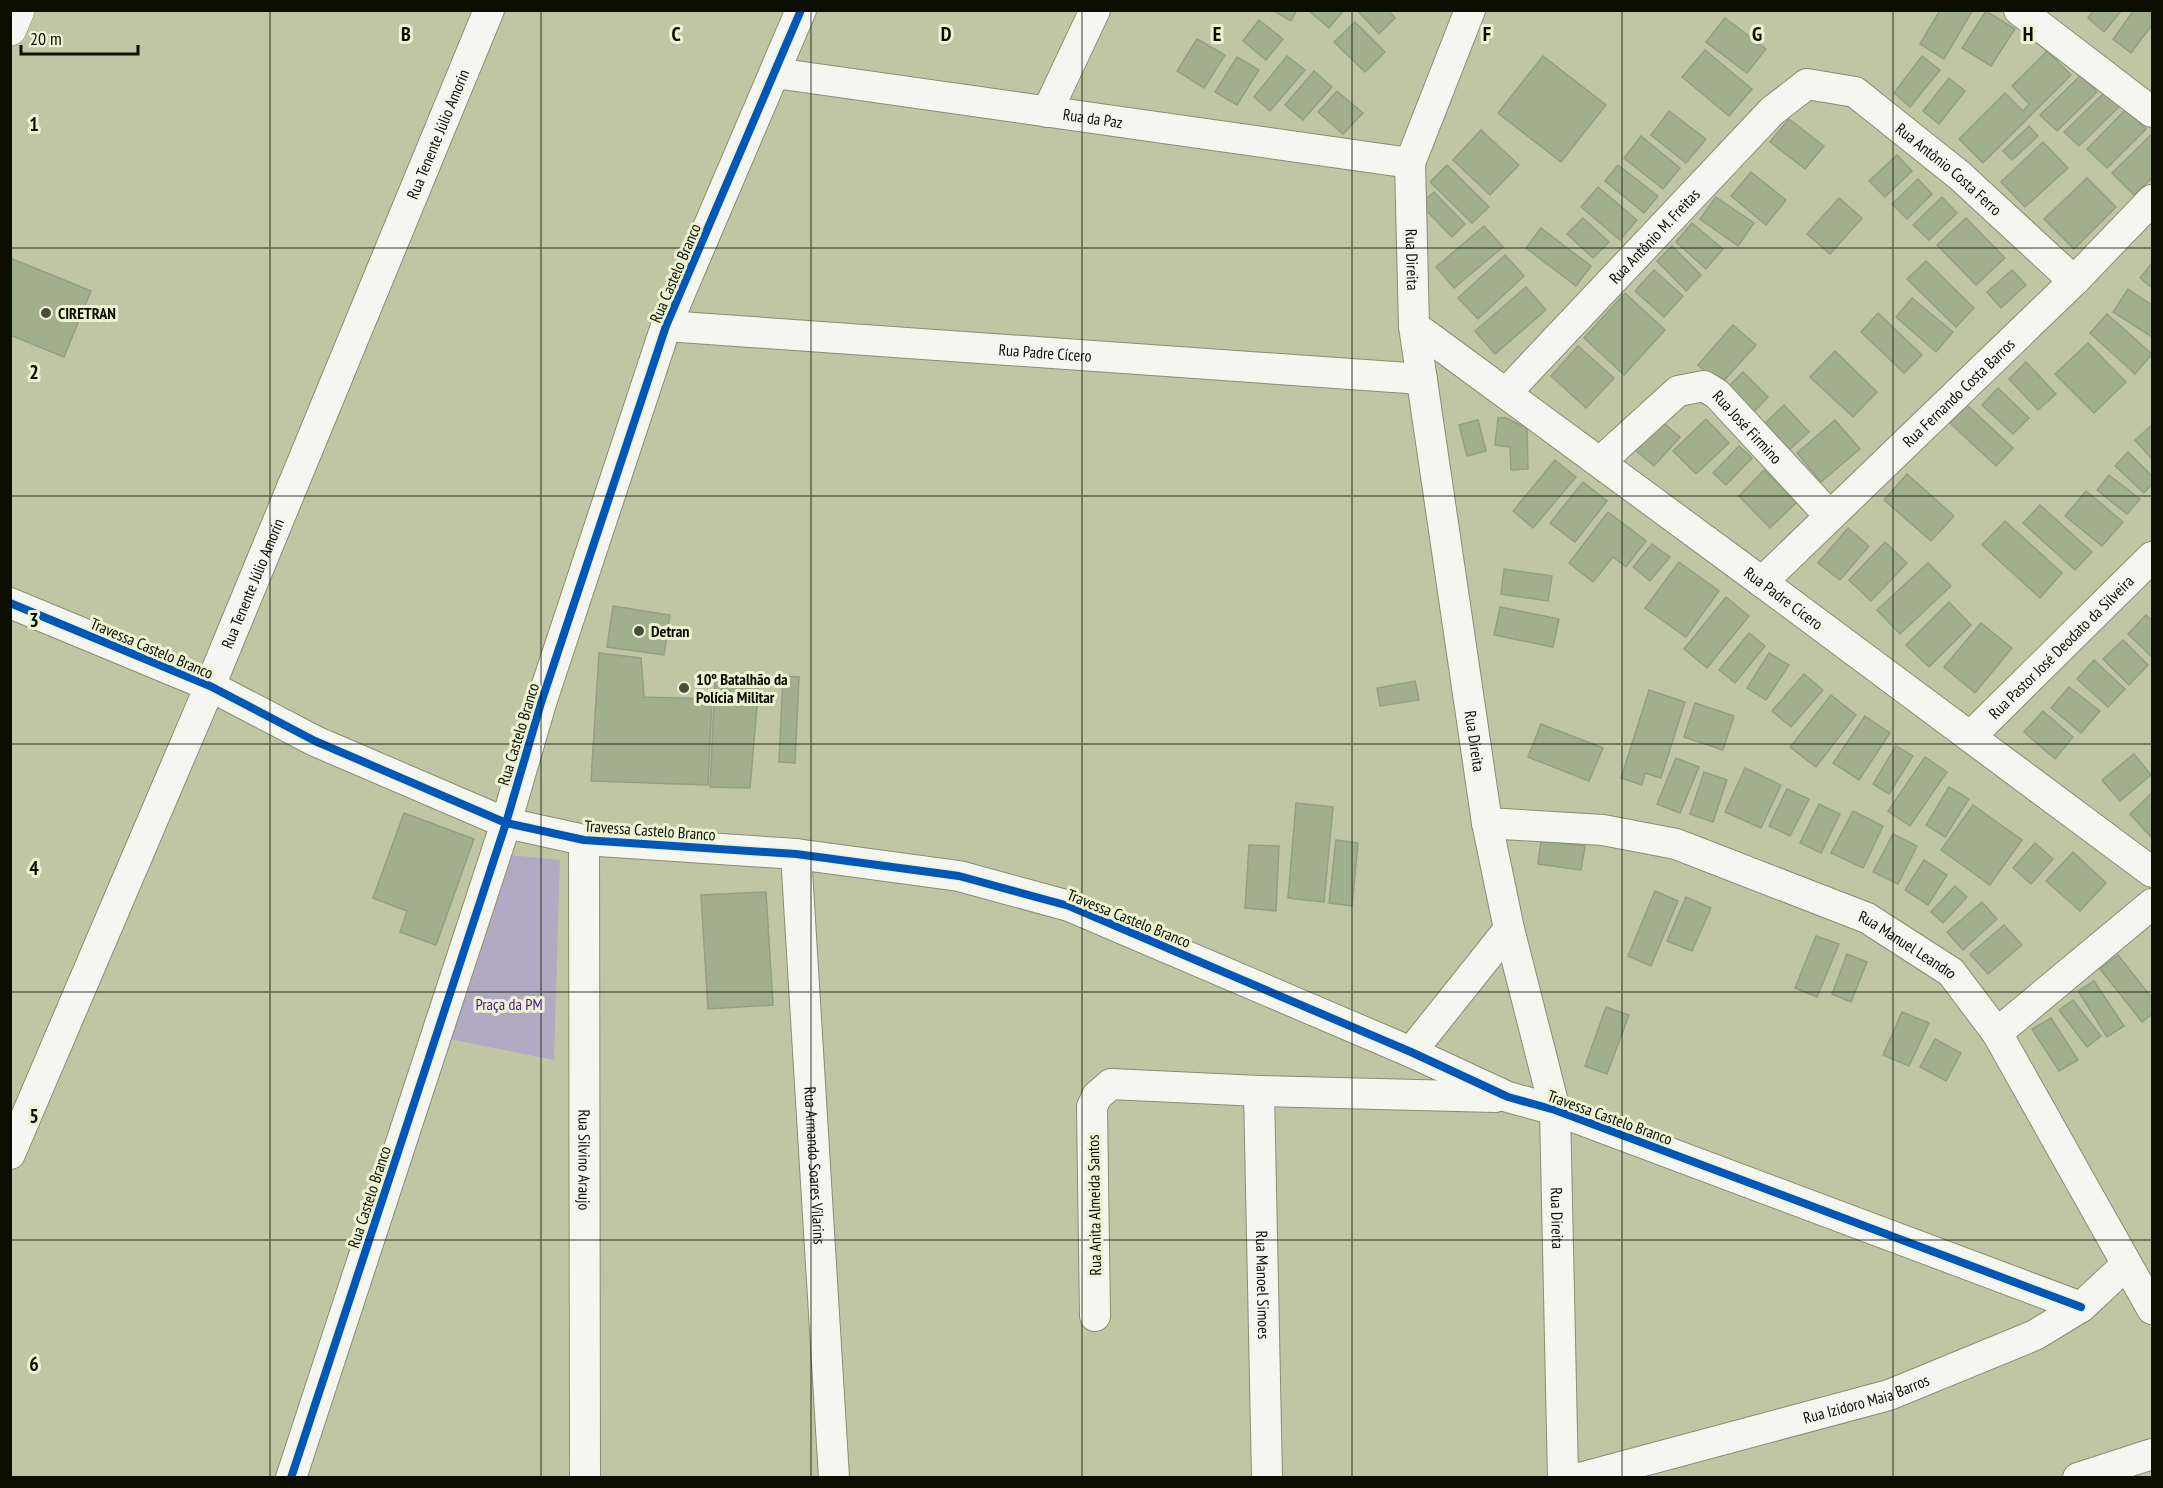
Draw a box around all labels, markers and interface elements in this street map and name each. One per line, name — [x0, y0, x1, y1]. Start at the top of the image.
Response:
scale bar — [21, 18, 138, 56]
text: B — [401, 21, 411, 47]
text: C — [671, 21, 681, 47]
text: D — [941, 21, 952, 47]
text: E — [1213, 21, 1221, 47]
text: F — [1483, 21, 1491, 47]
text: G — [1752, 21, 1762, 47]
text: H — [2023, 21, 2033, 47]
text: 20 m — [30, 27, 62, 50]
street label: Rua Tenente Júlio Amorin — [402, 66, 474, 202]
street label: Rua da Paz — [1062, 104, 1124, 132]
text: 1 — [29, 111, 39, 137]
street label: Rua Antônio Costa Ferro — [1892, 118, 2006, 220]
street label: Rua Antônio M. Freitas — [1605, 184, 1704, 288]
street label: Rua Castelo Branco — [645, 220, 705, 326]
street label: Rua Direita — [1402, 229, 1423, 291]
place label: CIRETRAN — [58, 303, 116, 323]
marker: CIRETRAN — [39, 306, 53, 320]
street label: Rua Fernando Costa Barros — [1898, 334, 2019, 451]
street label: Rua Padre Cícero — [998, 339, 1092, 366]
text: 2 — [29, 359, 39, 385]
street label: Rua José Firmino — [1708, 386, 1786, 468]
street label: Rua Tenente Júlio Amorin — [217, 515, 288, 651]
street label: Rua Padre Cícero — [1740, 562, 1827, 634]
street label: Rua Pastor José Deodato da Silveira — [1984, 571, 2138, 723]
text: 3 — [29, 607, 39, 633]
street label: Travessa Castelo Branco — [88, 613, 217, 683]
place label: Detran — [651, 621, 690, 641]
marker: Detran — [632, 624, 646, 638]
place label: 10º Batalhão da Polícia Militar — [696, 669, 788, 707]
street label: Rua Castelo Branco — [493, 680, 543, 788]
marker: 10º Batalhão da Polícia Militar — [677, 681, 691, 695]
street label: Rua Direita — [1461, 709, 1489, 773]
street label: Travessa Castelo Branco — [584, 815, 716, 845]
text: 4 — [29, 855, 39, 881]
street label: Travessa Castelo Branco — [1064, 884, 1194, 952]
street label: Rua Manuel Leandro — [1856, 906, 1962, 982]
park label: Praça da PM — [475, 994, 543, 1014]
street label: Travessa Castelo Branco — [1545, 1085, 1675, 1149]
street label: Rua Armando Soares Vilarins — [800, 1086, 830, 1245]
text: 5 — [29, 1103, 39, 1129]
street label: Rua Silvino Araujo — [574, 1110, 595, 1211]
street label: Rua Anita Almeida Santos — [1083, 1134, 1105, 1276]
street label: Rua Castelo Branco — [343, 1143, 395, 1250]
street label: Rua Direita — [1547, 1187, 1568, 1249]
street label: Rua Manoel Simoes — [1252, 1231, 1274, 1339]
text: 6 — [29, 1351, 39, 1377]
street label: Rua Izidoro Maia Barros — [1801, 1370, 1932, 1428]

